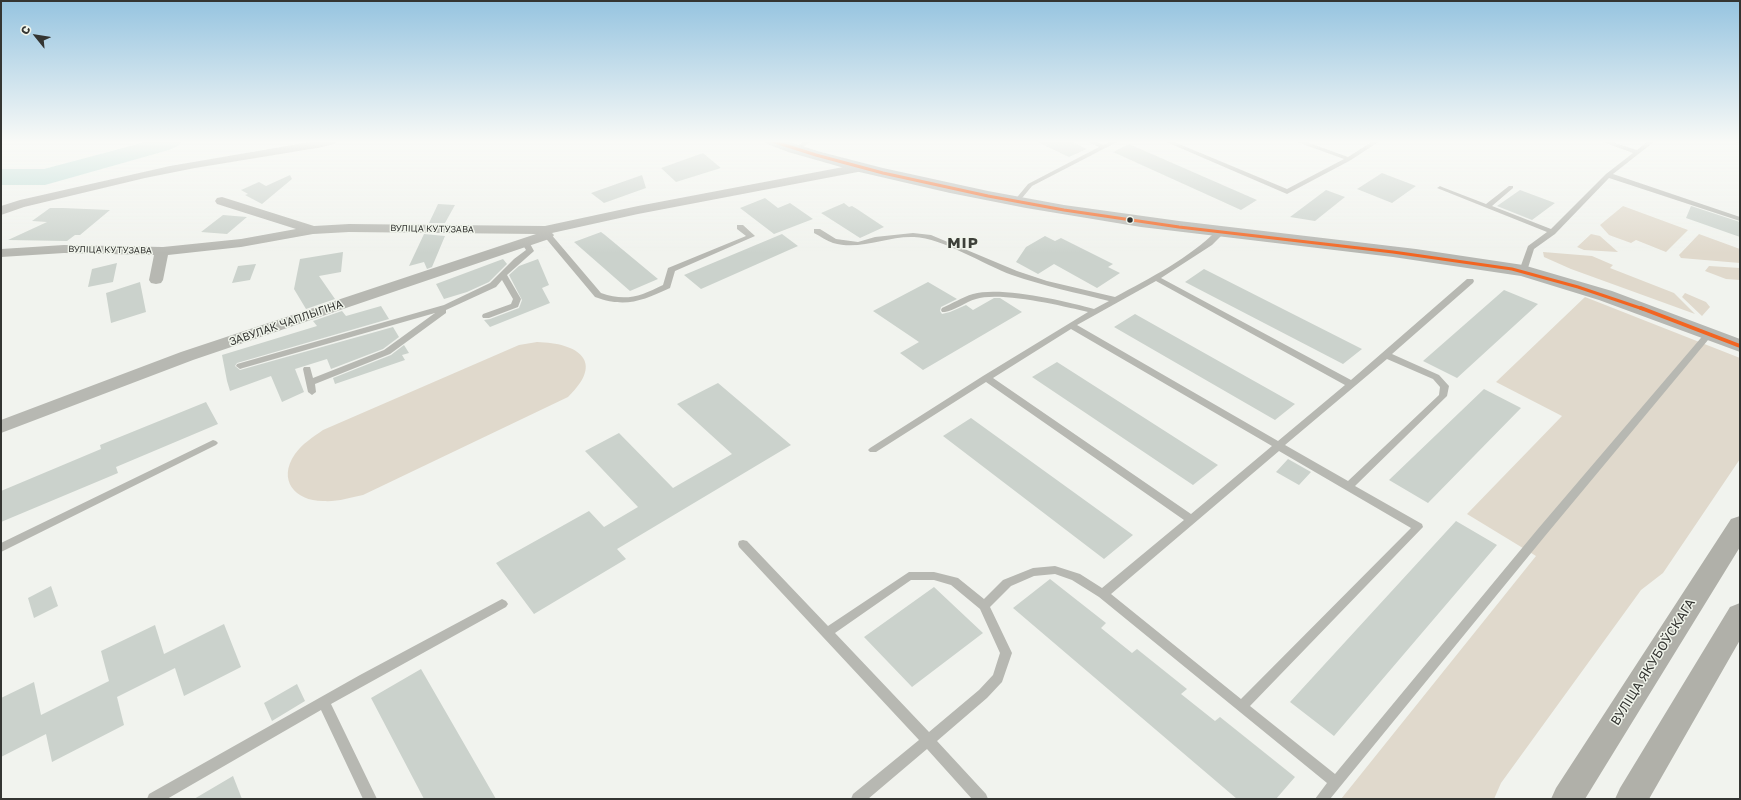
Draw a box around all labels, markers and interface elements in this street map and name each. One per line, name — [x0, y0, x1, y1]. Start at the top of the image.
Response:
north arrow — [16, 16, 56, 56]
text: С — [18, 23, 33, 36]
unlabelled marker — [1125, 215, 1135, 225]
street label: ВУЛІЦА КУТУЗАВА — [390, 223, 474, 235]
district label: МІР — [947, 234, 979, 252]
street label: ВУЛІЦА КУТУЗАВА — [68, 244, 152, 256]
street label: ЗАВУЛАК ЧАПЛЫГІНА — [227, 297, 345, 349]
street label: ВУЛІЦА ЯКУБОЎСКАГА — [1608, 596, 1698, 728]

